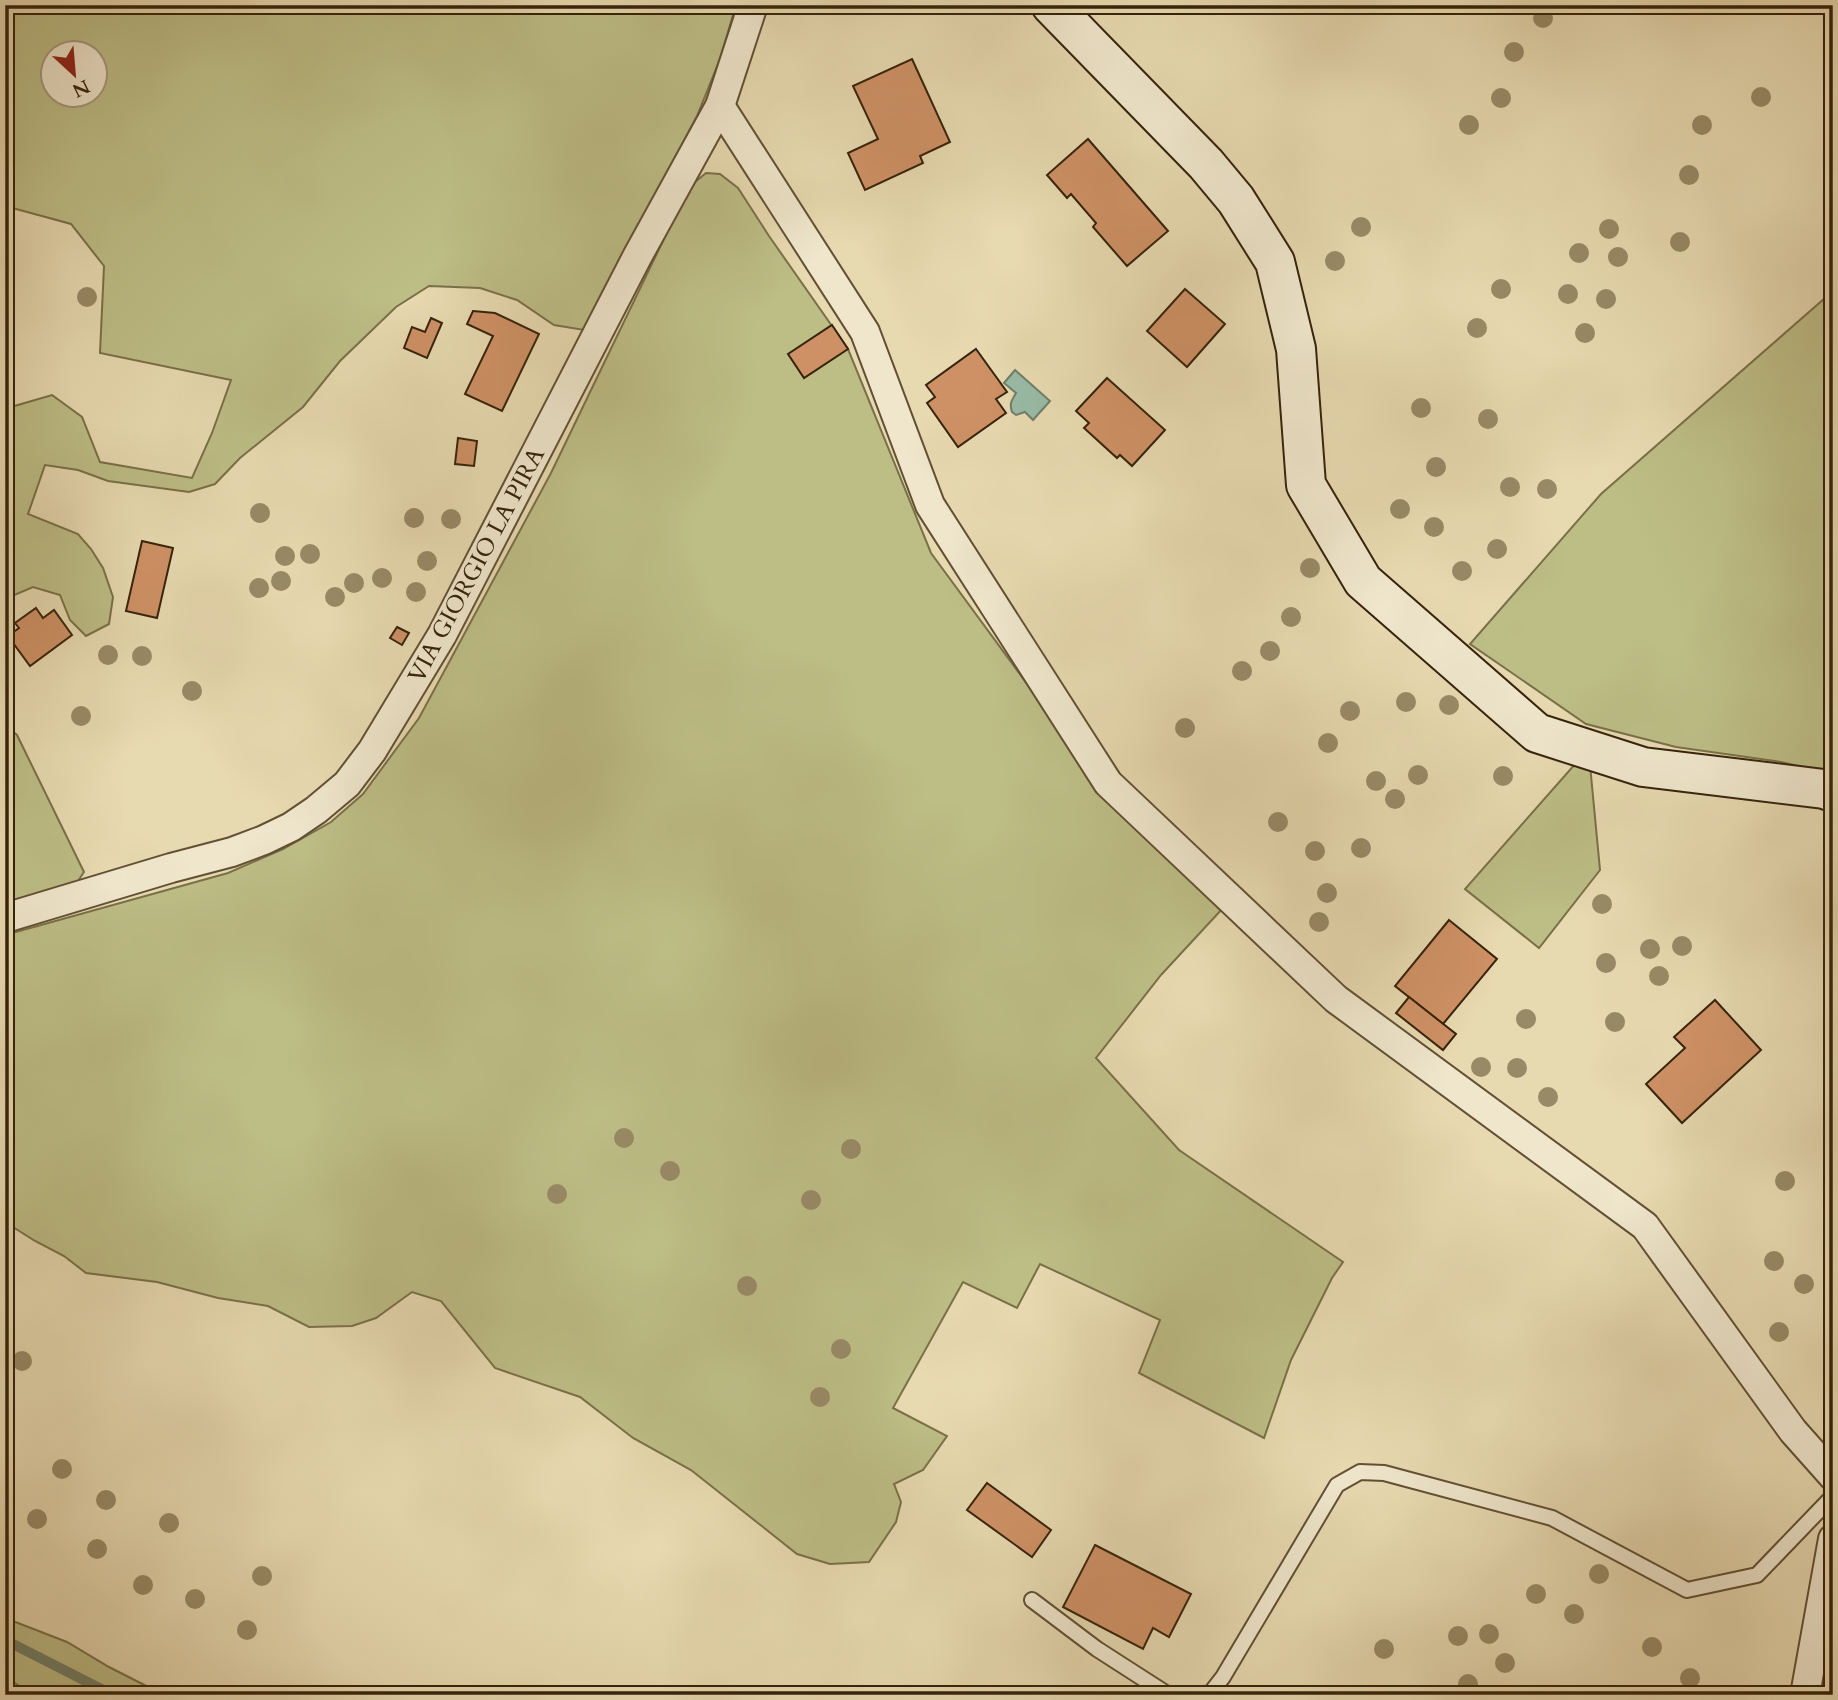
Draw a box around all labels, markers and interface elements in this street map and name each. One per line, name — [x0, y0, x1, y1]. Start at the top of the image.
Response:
north arrow — [38, 38, 108, 108]
text: N — [67, 73, 94, 104]
street label: VIA GIORGIO LA PIRA — [400, 441, 553, 689]

